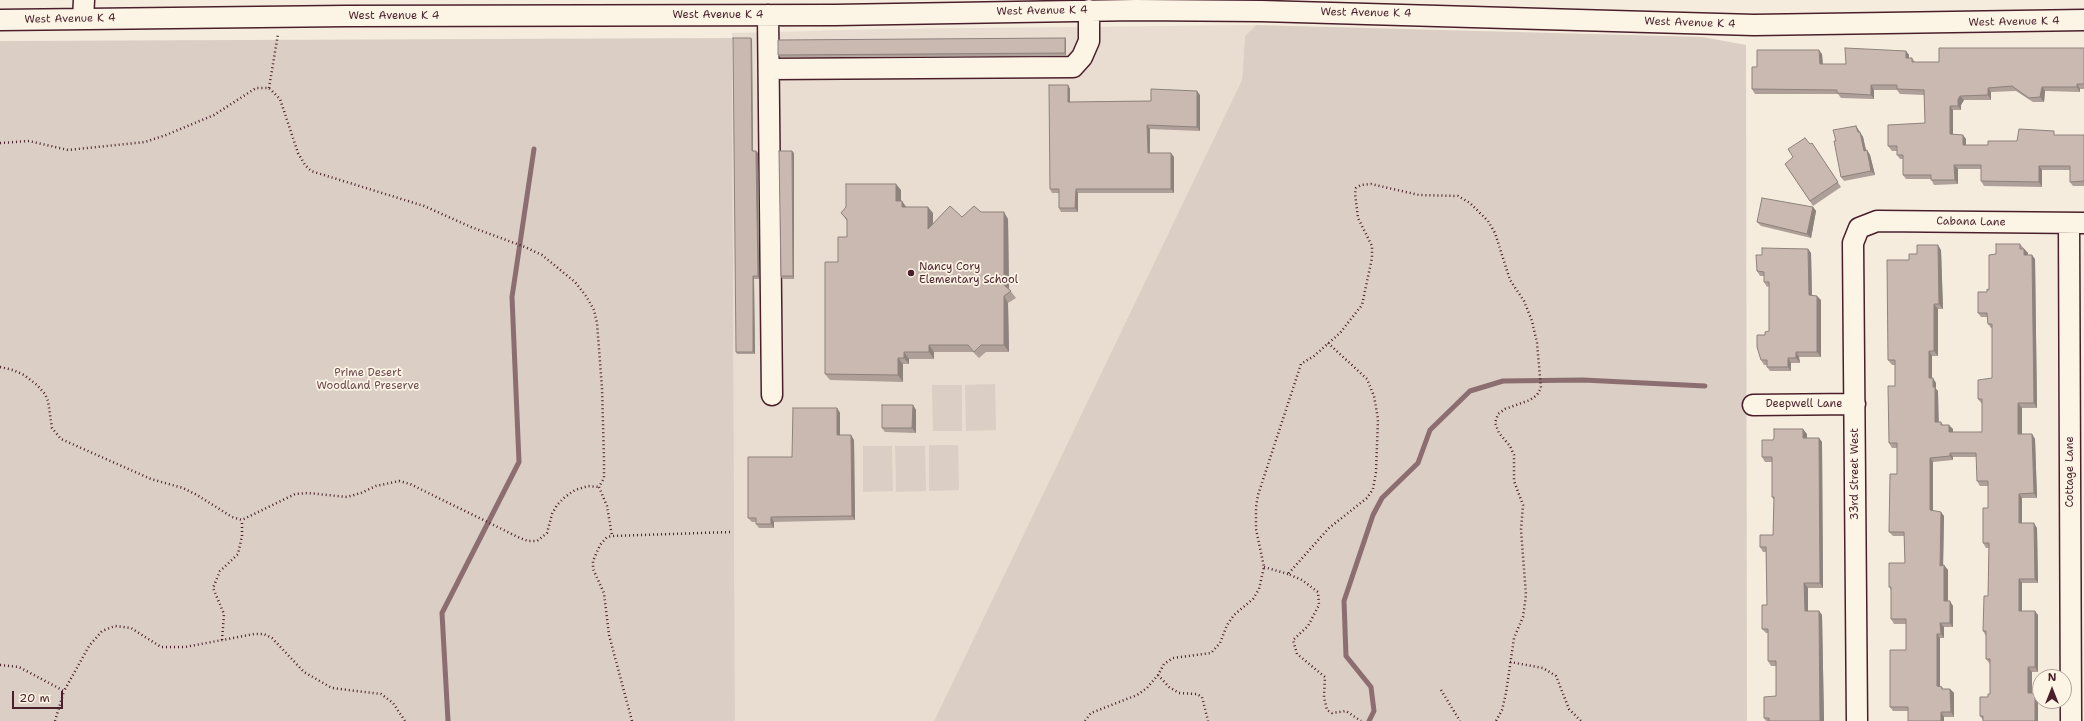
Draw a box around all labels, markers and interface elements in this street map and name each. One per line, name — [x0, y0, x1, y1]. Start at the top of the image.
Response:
street label: West Avenue K 4 — [996, 4, 1088, 18]
street label: West Avenue K 4 — [1320, 6, 1412, 20]
street label: West Avenue K 4 — [672, 8, 764, 22]
street label: West Avenue K 4 — [348, 9, 440, 23]
street label: West Avenue K 4 — [24, 12, 116, 26]
street label: West Avenue K 4 — [1644, 15, 1736, 31]
street label: West Avenue K 4 — [1968, 15, 2060, 29]
street label: Cabana Lane — [1936, 215, 2006, 229]
place label: Nancy Cory Elementary School — [919, 260, 1018, 286]
marker: Nancy Cory Elementary School — [906, 268, 916, 278]
park label: Prime Desert Woodland Preserve — [316, 366, 420, 392]
street label: Deepwell Lane — [1765, 397, 1843, 411]
street label: 33rd Street West — [1848, 428, 1862, 520]
street label: Cottage Lane — [2063, 436, 2077, 508]
north arrow — [2032, 669, 2072, 709]
text: N — [2048, 670, 2056, 685]
scale bar — [14, 683, 65, 709]
text: 20 m — [19, 690, 50, 706]

